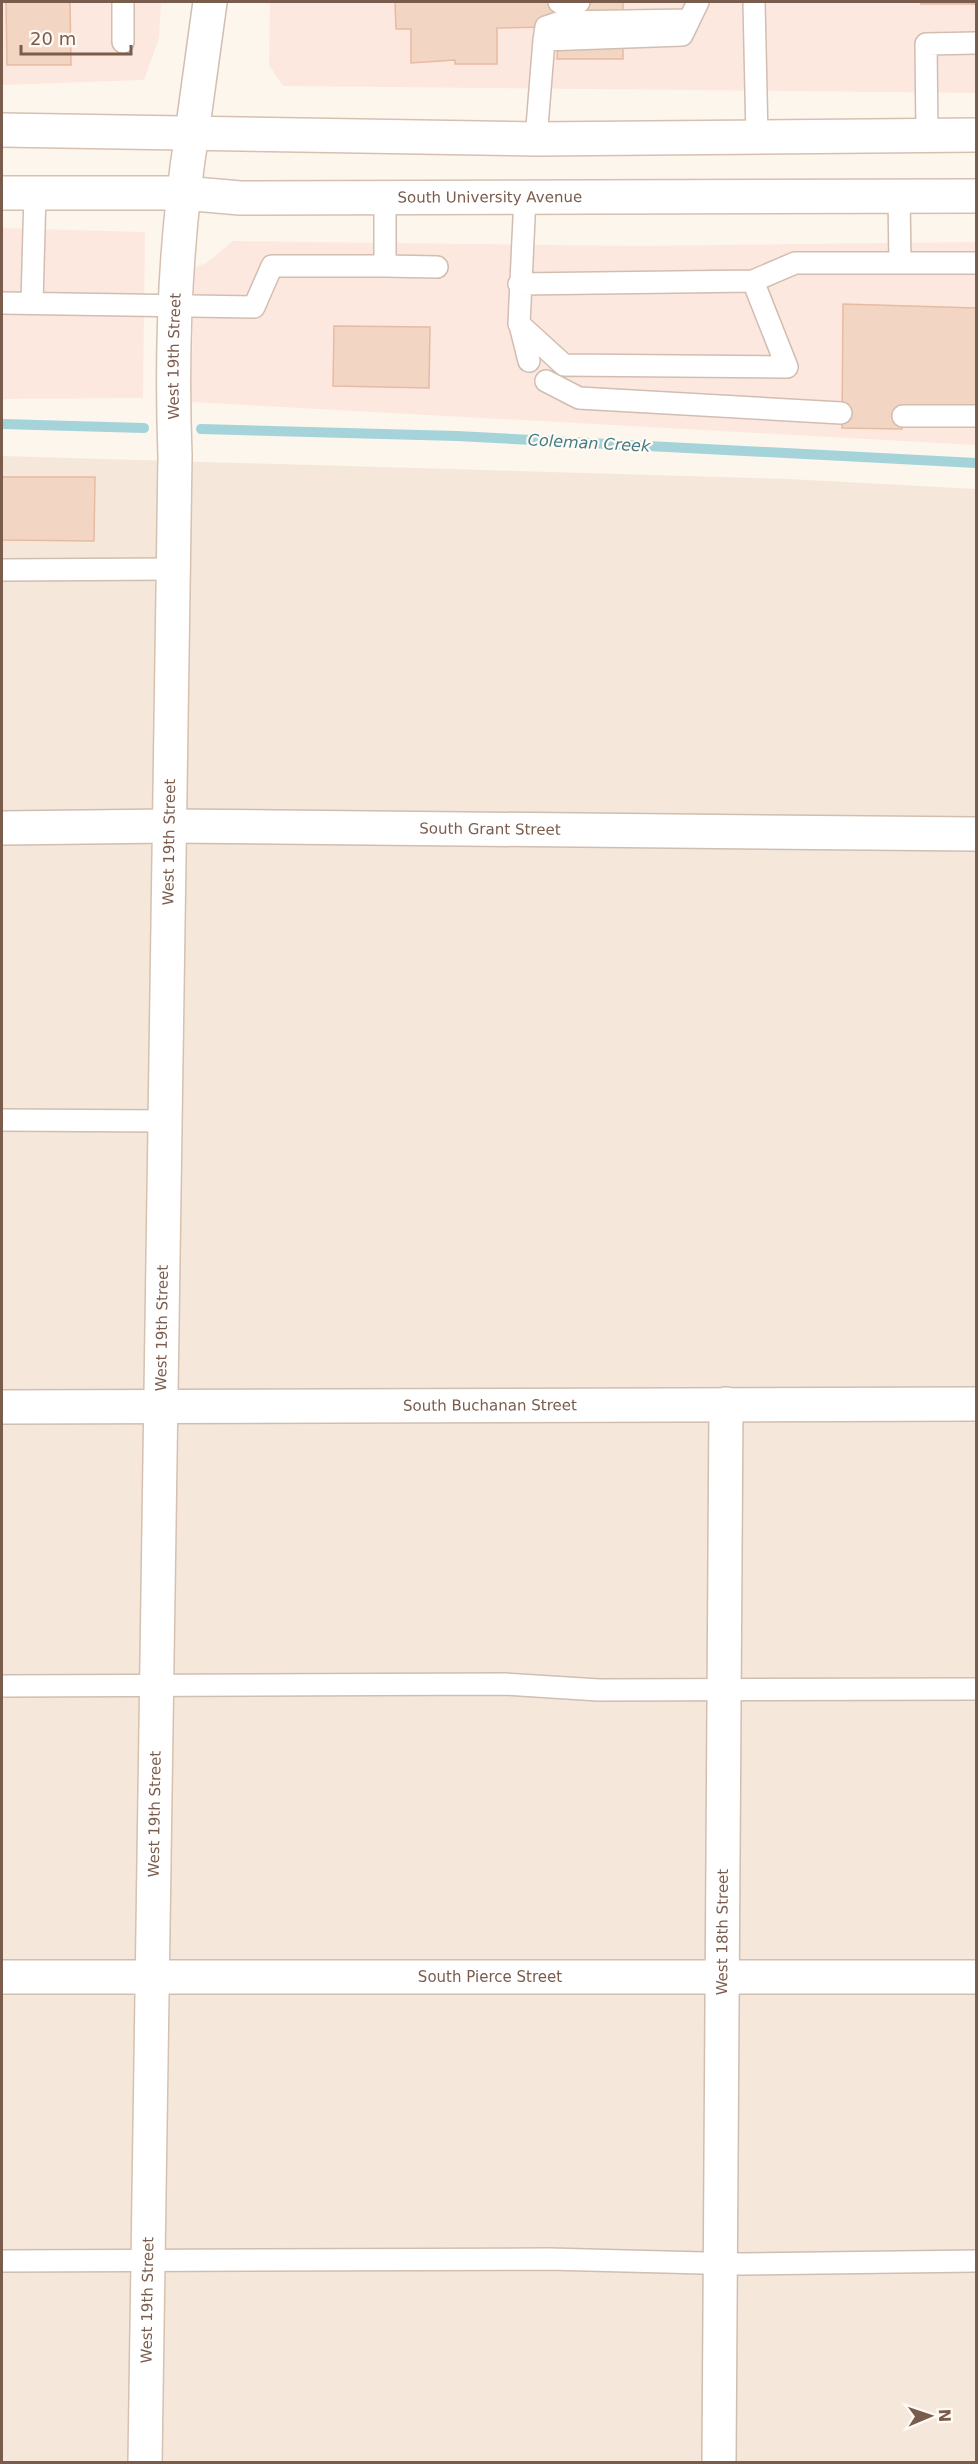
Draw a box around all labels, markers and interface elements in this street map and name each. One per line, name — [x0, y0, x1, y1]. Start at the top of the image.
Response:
scale bar — [21, 18, 130, 56]
text: 20 m — [30, 28, 76, 49]
street label: South University Avenue — [397, 188, 582, 207]
street label: West 19th Street — [165, 292, 185, 420]
water label: Coleman Creek — [527, 430, 651, 456]
street label: West 19th Street — [159, 779, 179, 906]
street label: South Grant Street — [419, 819, 561, 839]
street label: West 19th Street — [152, 1265, 172, 1392]
street label: South Buchanan Street — [403, 1396, 577, 1415]
street label: West 19th Street — [145, 1751, 165, 1877]
street label: West 18th Street — [713, 1869, 732, 1995]
street label: South Pierce Street — [418, 1968, 562, 1986]
street label: West 19th Street — [137, 2236, 157, 2363]
north arrow — [900, 2386, 960, 2446]
text: N — [935, 2408, 954, 2423]

